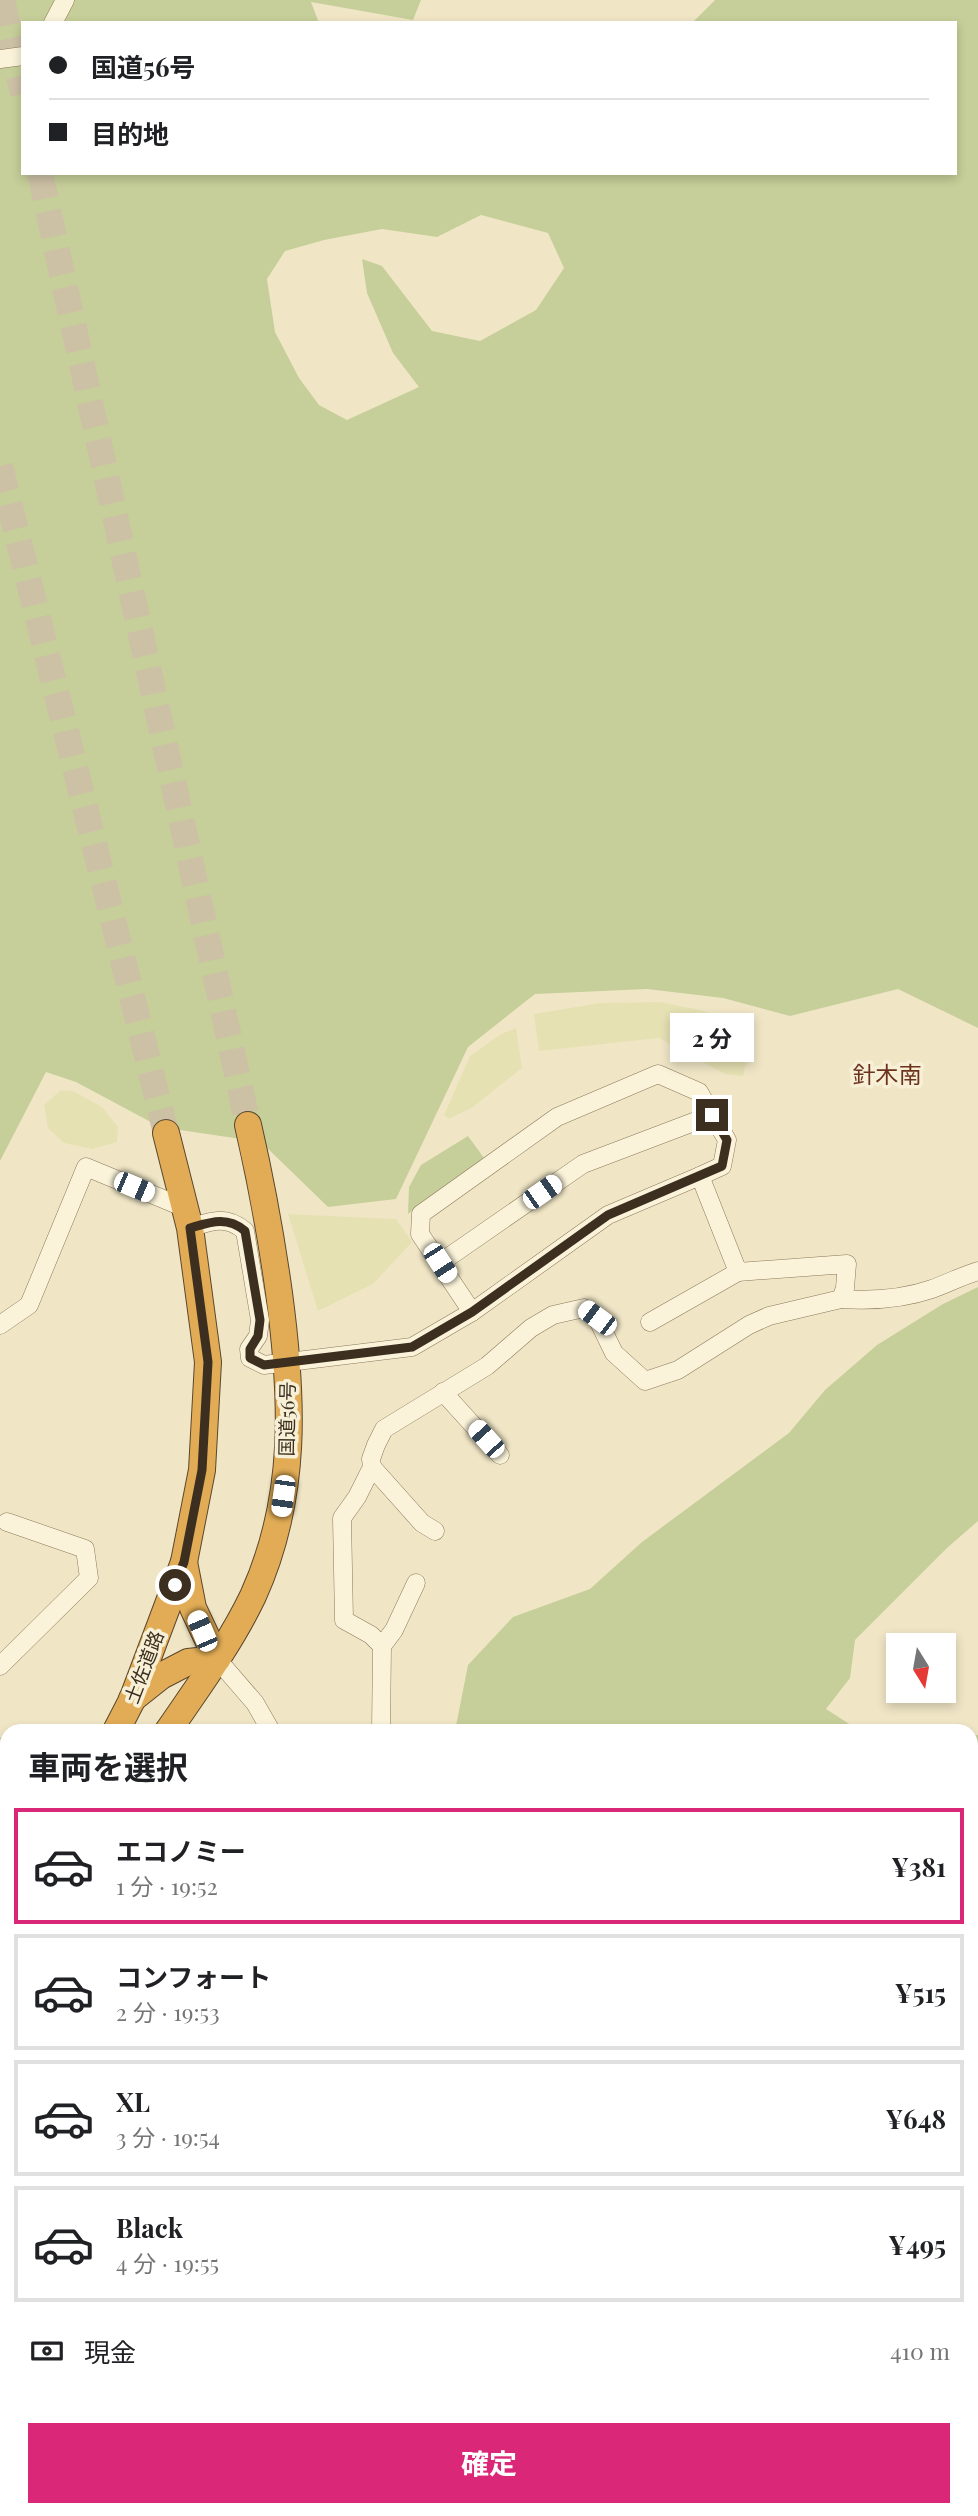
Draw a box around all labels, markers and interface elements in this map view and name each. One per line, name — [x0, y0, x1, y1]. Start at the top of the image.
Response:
text: 国道56号 — [91, 49, 196, 84]
text: 目的地 — [91, 116, 169, 151]
callout: 2 分 — [670, 1014, 754, 1062]
text: 2 分 — [692, 1022, 732, 1053]
district label: 針木南 — [853, 1058, 922, 1089]
route end — [696, 1099, 728, 1131]
car — [111, 1169, 158, 1205]
car — [519, 1171, 566, 1213]
car — [420, 1240, 461, 1286]
car — [574, 1297, 621, 1339]
street label: 国道56号 — [272, 1381, 300, 1457]
car — [465, 1416, 508, 1462]
car — [270, 1474, 297, 1518]
route start — [159, 1569, 191, 1601]
car — [185, 1608, 220, 1654]
street label: 土佐道路 — [117, 1626, 169, 1707]
north arrow — [886, 1633, 956, 1703]
map controls — [886, 1633, 956, 1703]
text: 車両を選択 — [28, 1744, 188, 1787]
text: エコノミー — [116, 1833, 246, 1868]
icon: car — [32, 1835, 95, 1898]
text: ¥381 — [891, 1849, 946, 1884]
text: 1 分 · 19:52 — [116, 1870, 218, 1901]
text: コンフォート — [116, 1959, 271, 1994]
icon: car — [32, 1961, 95, 2024]
text: ¥515 — [895, 1975, 946, 2010]
text: 2 分 · 19:53 — [116, 1996, 220, 2027]
text: XL — [116, 2084, 150, 2119]
icon: car — [32, 2087, 95, 2150]
text: ¥648 — [885, 2101, 946, 2136]
text: 3 分 · 19:54 — [116, 2121, 220, 2152]
text: Black — [116, 2210, 183, 2245]
icon: car — [32, 2213, 95, 2276]
text: ¥495 — [888, 2227, 946, 2262]
text: 4 分 · 19:55 — [116, 2247, 219, 2278]
icon: cash — [28, 2332, 66, 2370]
text: 現金 — [84, 2334, 136, 2369]
text: 410 m — [890, 2335, 950, 2366]
button: 確定 — [28, 2423, 950, 2503]

